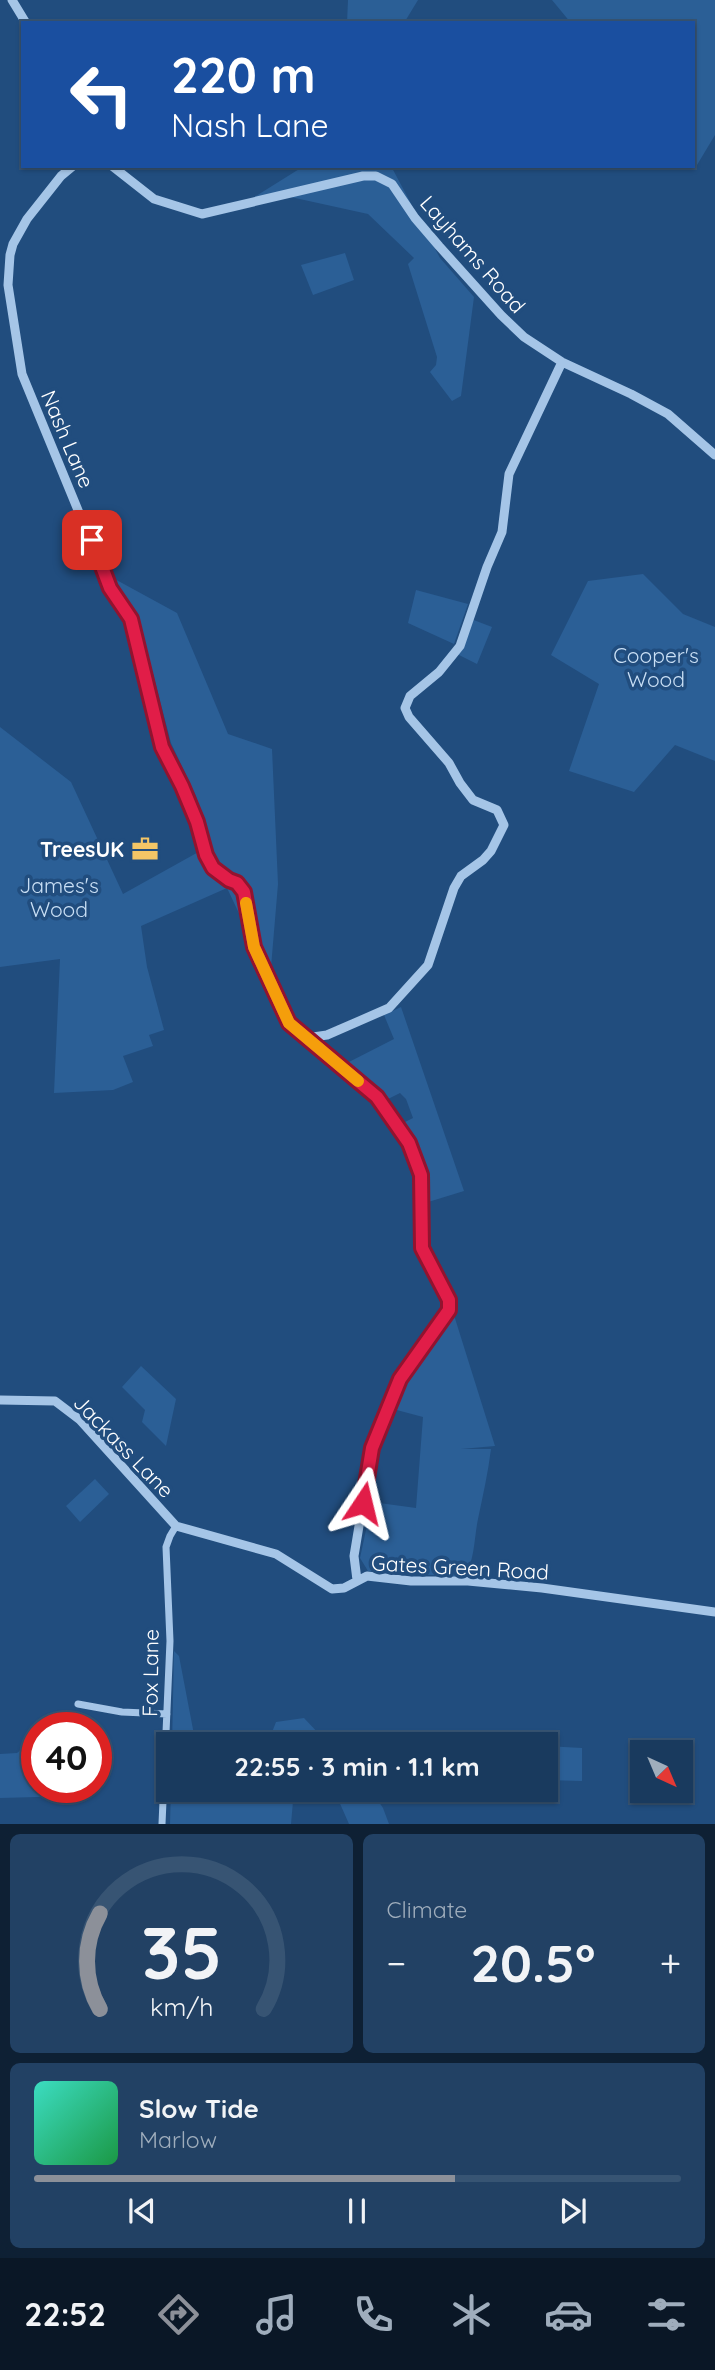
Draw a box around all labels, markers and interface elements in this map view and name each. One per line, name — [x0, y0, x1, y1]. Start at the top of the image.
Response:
text: 220 m — [171, 44, 316, 105]
icon: left — [56, 49, 147, 140]
text: Nash Lane — [171, 105, 329, 145]
street label: Layhams Road — [415, 190, 531, 318]
street label: Nash Lane — [36, 386, 100, 492]
pin — [62, 510, 122, 570]
icon: arrive — [73, 521, 111, 559]
park label: Cooper's Wood — [613, 642, 699, 692]
office icon: TreesUK — [130, 834, 160, 864]
place label: TreesUK — [40, 836, 124, 862]
park label: James's Wood — [19, 872, 99, 922]
street label: Jackass Lane — [69, 1389, 179, 1503]
position arrow — [326, 1466, 400, 1540]
street label: Gates Green Road — [370, 1549, 550, 1585]
street label: Fox Lane — [136, 1629, 164, 1717]
speed limit sign: 40 — [21, 1712, 112, 1803]
north arrow — [630, 1740, 693, 1802]
map controls — [630, 1740, 693, 1803]
text: 22:55 · 3 min · 1.1 km — [234, 1750, 480, 1783]
text: Climate — [387, 1895, 467, 1924]
text: 35 — [141, 1907, 222, 1998]
text: 20.5° — [470, 1930, 595, 1995]
text: − — [387, 1939, 406, 1987]
text: + — [660, 1939, 681, 1987]
text: km/h — [150, 1991, 213, 2022]
text: Slow Tide — [139, 2092, 259, 2125]
text: Marlow — [139, 2125, 217, 2154]
icon: previous — [123, 2192, 161, 2230]
icon: pause — [338, 2192, 376, 2230]
icon: next — [554, 2192, 592, 2230]
icon: directions — [154, 2290, 203, 2339]
icon: music — [252, 2290, 301, 2339]
icon: phone — [349, 2290, 398, 2339]
icon: climate — [447, 2290, 496, 2339]
icon: car — [544, 2290, 593, 2339]
icon: filters — [642, 2290, 691, 2339]
text: 22:52 — [24, 2294, 106, 2334]

